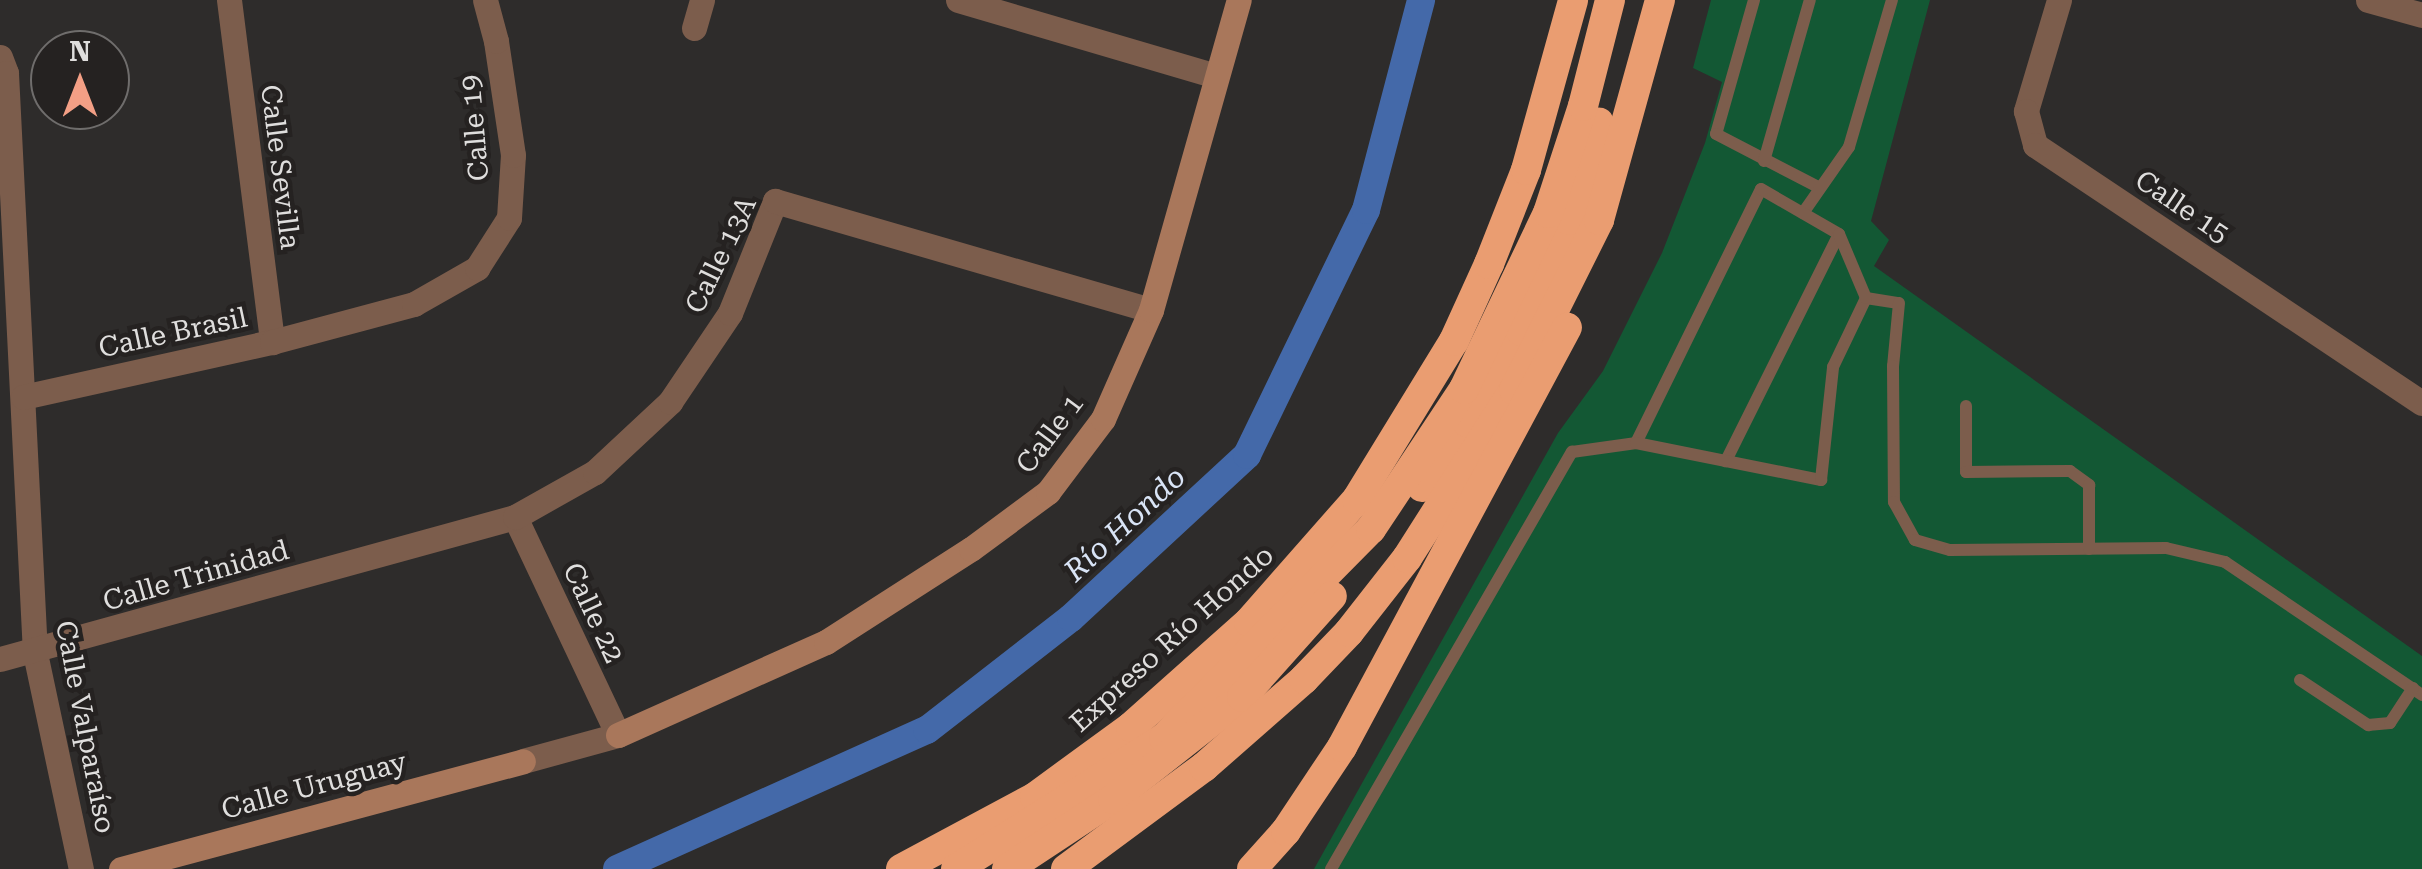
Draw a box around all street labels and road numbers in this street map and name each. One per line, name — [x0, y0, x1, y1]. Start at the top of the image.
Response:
street label: Calle 19 — [454, 74, 496, 182]
street label: Calle Sevilla — [253, 83, 307, 251]
street label: Calle 15 — [2129, 163, 2235, 251]
street label: Calle 13A — [678, 191, 764, 319]
street label: Calle Brasil — [96, 301, 250, 365]
street label: Calle 1 — [1009, 388, 1091, 480]
street label: Calle Trinidad — [99, 533, 293, 619]
street label: Expreso Río Hondo — [1063, 539, 1281, 739]
street label: Calle 22 — [555, 558, 631, 668]
street label: Calle Valparaíso — [48, 618, 122, 836]
street label: Calle Uruguay — [218, 745, 410, 827]

